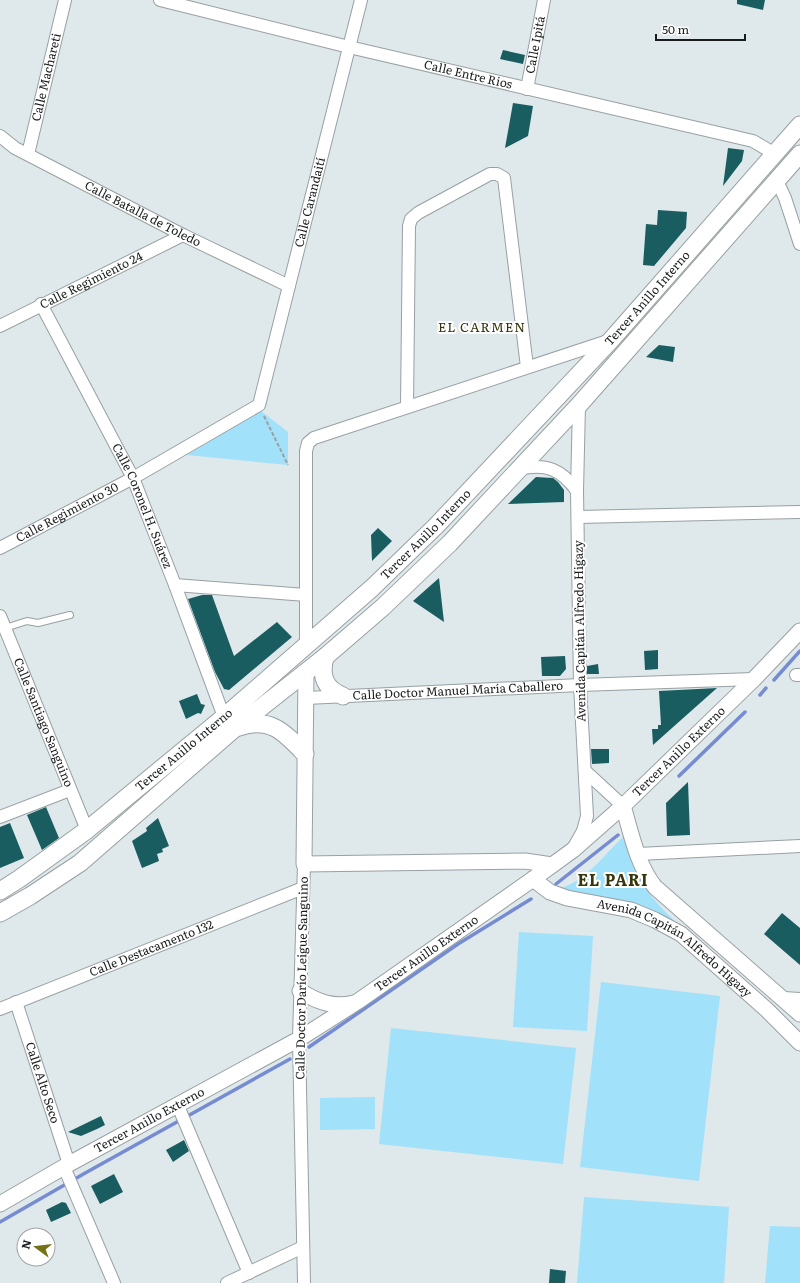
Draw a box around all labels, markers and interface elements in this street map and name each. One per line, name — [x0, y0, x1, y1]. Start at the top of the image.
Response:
street label: Calle Ipitá — [520, 14, 549, 75]
scale bar — [656, 16, 745, 42]
text: 50 m — [662, 20, 689, 38]
street label: Calle Machareti — [26, 31, 65, 123]
street label: Calle Entre Rios — [422, 55, 515, 93]
street label: Calle Carandaití — [289, 155, 329, 249]
street label: Calle Batalla de Toledo — [82, 176, 204, 250]
street label: Calle Regimiento 24 — [36, 246, 146, 313]
street label: Tercer Anillo Interno — [600, 246, 694, 350]
district label: EL CARMEN — [438, 317, 526, 336]
street label: Calle Coronel H. Suárez — [108, 440, 178, 571]
street label: Calle Regimiento 30 — [12, 477, 121, 546]
street label: Tercer Anillo Interno — [376, 485, 474, 583]
street label: Avenida Capitán Alfredo Higazy — [568, 540, 590, 722]
street label: Calle Santiago Sanguino — [10, 655, 79, 790]
street label: Calle Doctor Manuel María Caballero — [352, 676, 564, 704]
street label: Tercer Anillo Externo — [628, 702, 729, 801]
street label: Tercer Anillo Interno — [131, 704, 236, 795]
district label: EL PARI — [577, 867, 649, 891]
street label: Calle Doctor Darío Leigue Sanguino — [290, 876, 312, 1080]
street label: Avenida Capitán Alfredo Higazy — [596, 894, 757, 1001]
street label: Tercer Anillo Externo — [370, 910, 482, 995]
street label: Calle Destacamento 132 — [86, 915, 216, 980]
street label: Calle Alto Seco — [22, 1039, 65, 1126]
street label: Tercer Anillo Externo — [90, 1082, 207, 1157]
north arrow — [16, 1227, 56, 1267]
text: N — [16, 1238, 34, 1251]

